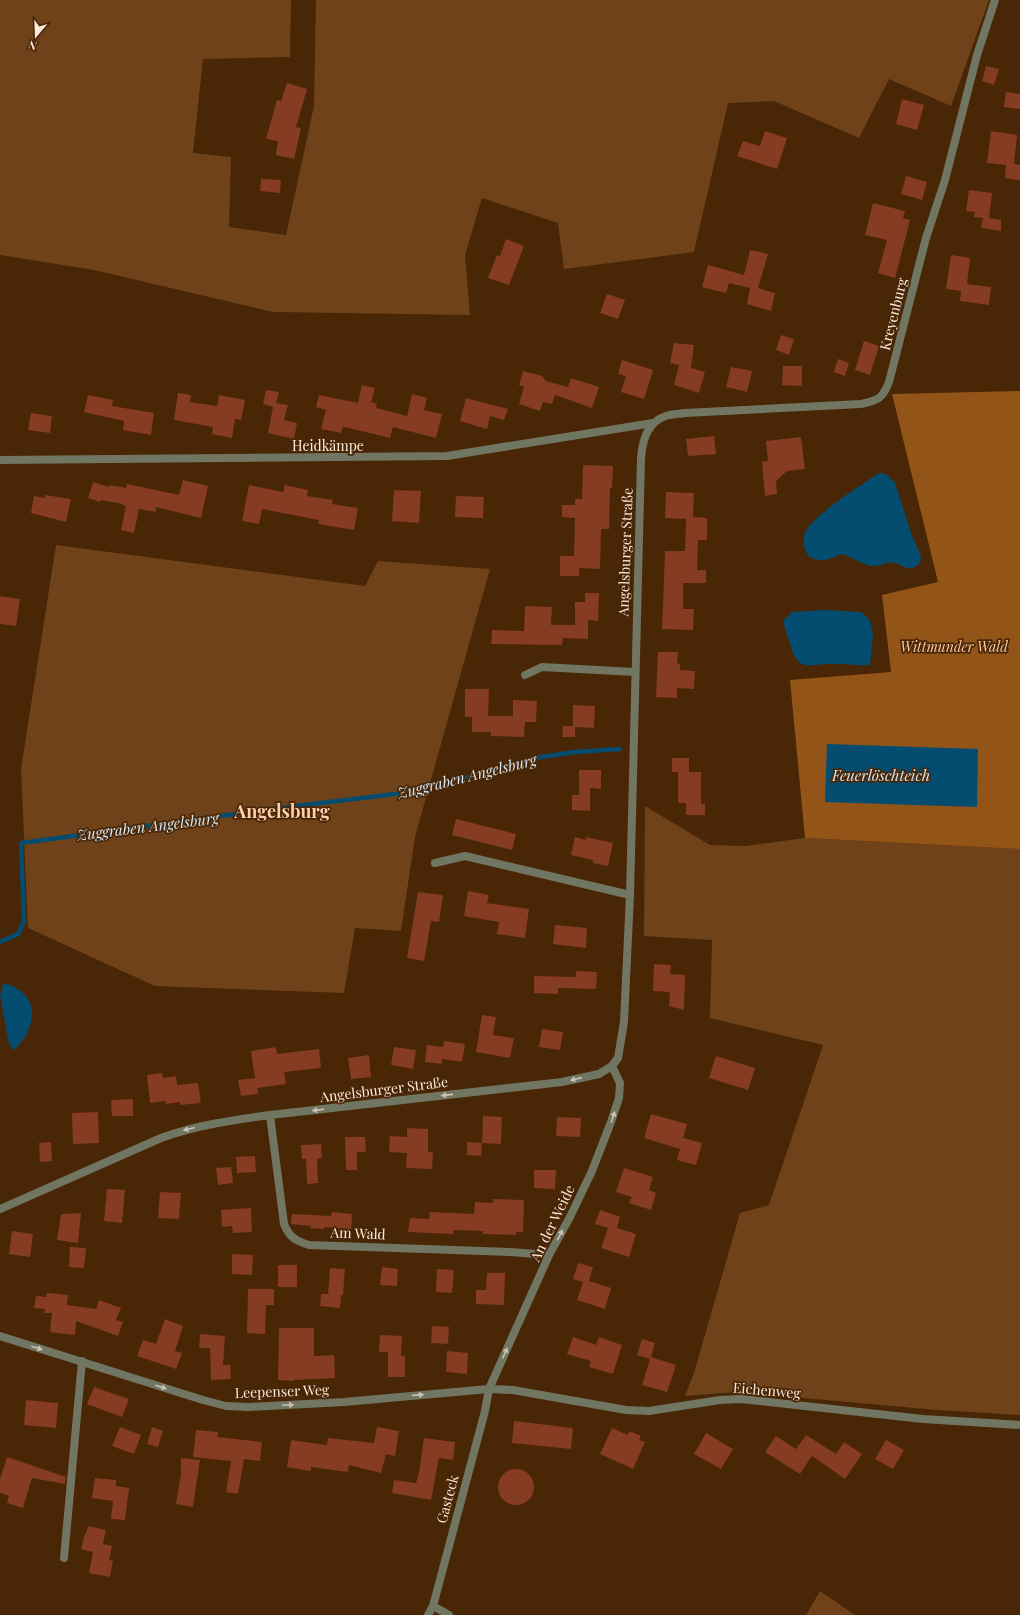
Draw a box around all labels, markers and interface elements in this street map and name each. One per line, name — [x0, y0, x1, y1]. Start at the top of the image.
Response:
north arrow — [16, 16, 56, 56]
text: N — [26, 38, 39, 54]
street label: Kreyenburg — [875, 275, 911, 352]
street label: Heidkämpe — [292, 436, 364, 455]
street label: Angelsburger Straße — [613, 487, 637, 618]
park label: Wittmunder Wald — [900, 637, 1008, 656]
water label: Zuggraben Angelsburg — [394, 749, 540, 803]
water label: Feuerlöschteich — [831, 765, 930, 785]
district label: Angelsburg — [233, 799, 330, 823]
water label: Zuggraben Angelsburg — [75, 807, 221, 845]
street label: Angelsburger Straße — [318, 1072, 449, 1106]
one-way arrow — [570, 1077, 582, 1083]
one-way arrow — [441, 1092, 453, 1098]
one-way arrow — [312, 1107, 324, 1113]
one-way arrow — [610, 1110, 616, 1122]
one-way arrow — [183, 1126, 196, 1132]
street label: An der Weide — [525, 1182, 579, 1265]
street label: Am Wald — [329, 1223, 386, 1243]
one-way arrow — [557, 1230, 563, 1241]
one-way arrow — [32, 1345, 44, 1351]
one-way arrow — [502, 1348, 508, 1359]
street label: Eichenweg — [732, 1378, 802, 1402]
street label: Leepenser Weg — [234, 1380, 330, 1402]
one-way arrow — [156, 1384, 168, 1390]
one-way arrow — [412, 1392, 424, 1399]
one-way arrow — [282, 1402, 294, 1409]
street label: Gasteck — [431, 1472, 463, 1525]

